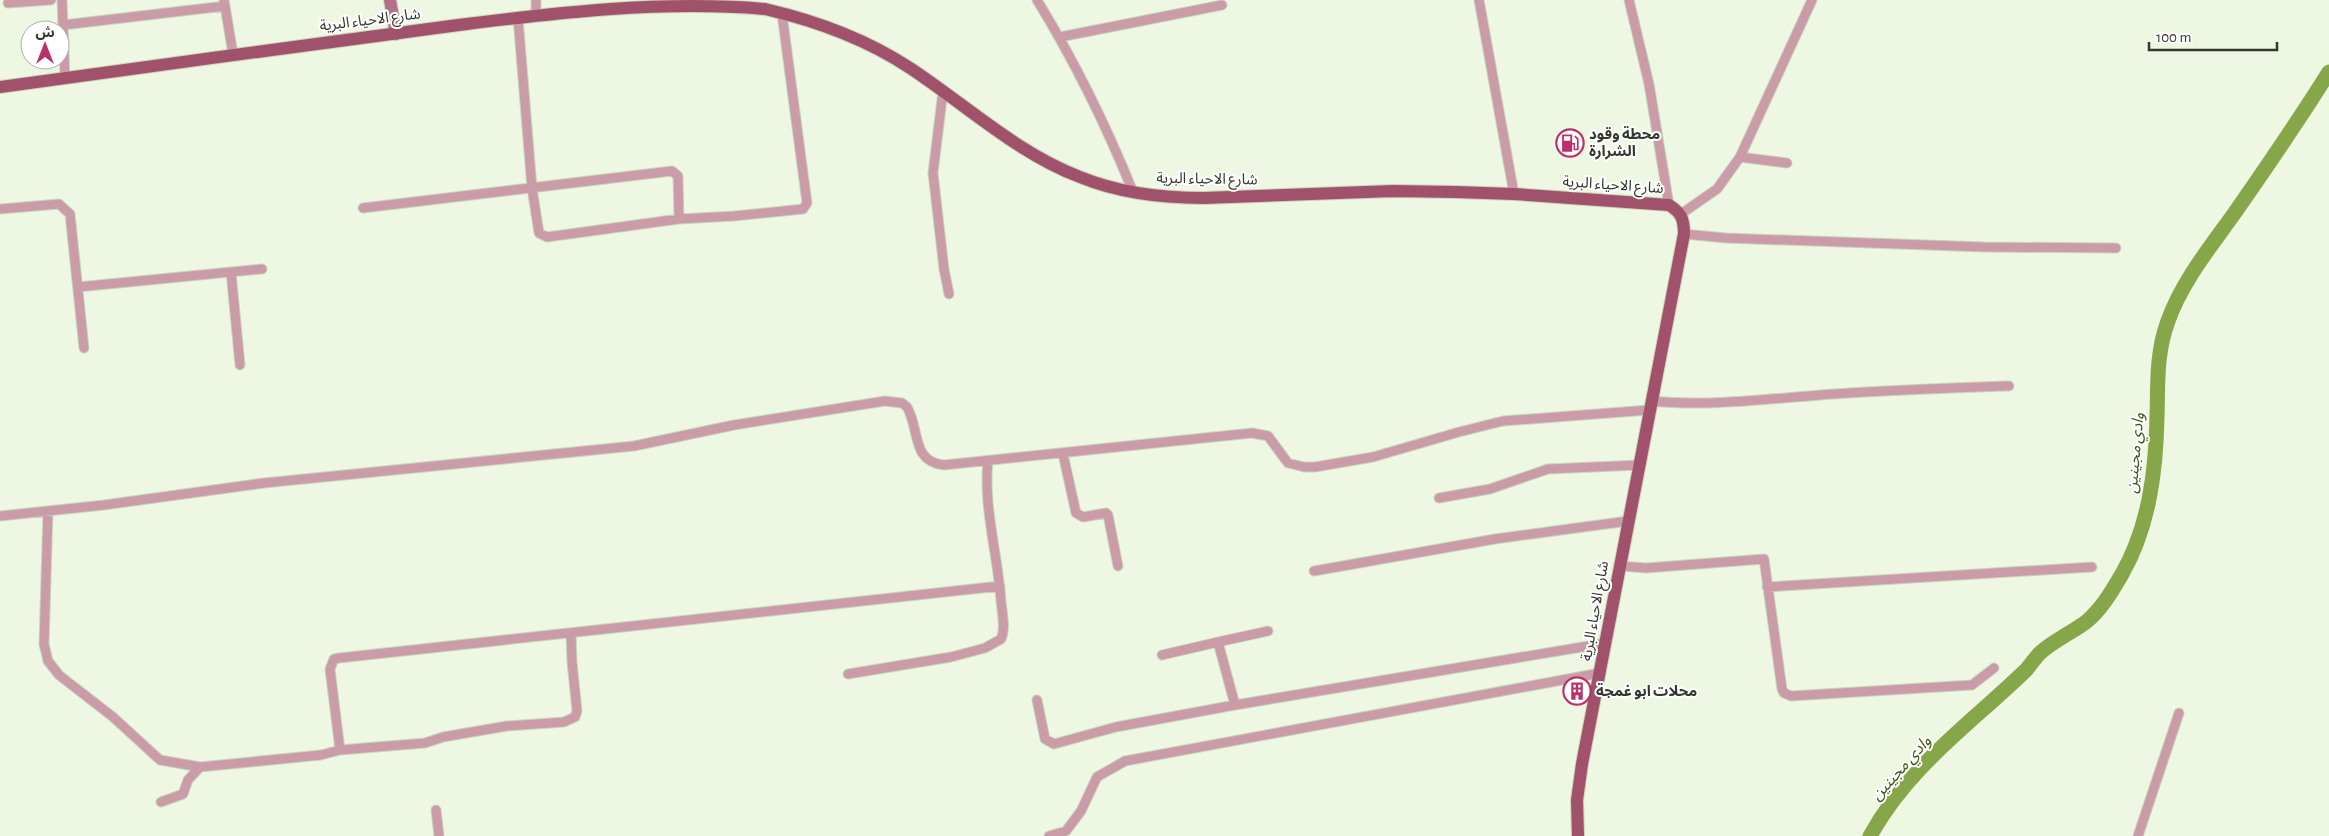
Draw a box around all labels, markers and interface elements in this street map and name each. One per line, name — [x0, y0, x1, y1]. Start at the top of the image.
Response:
street label: شارع الاحياء البرية — [319, 6, 422, 38]
north arrow — [20, 20, 70, 70]
scale bar — [2149, 20, 2276, 52]
text: ش — [35, 26, 55, 40]
text: 100 m — [2156, 30, 2191, 45]
place label: محطة وقود الشرارة — [1589, 125, 1660, 160]
fuel station icon: محطة وقود الشرارة — [1555, 128, 1585, 158]
street label: شارع الاحياء البرية — [1156, 171, 1258, 191]
street label: شارع الاحياء البرية — [1562, 174, 1664, 200]
water label: وادي مجينين — [2124, 412, 2151, 494]
street label: شارع الاحياء البرية — [1579, 560, 1615, 663]
building icon: محلات ابو غمجة — [1562, 676, 1592, 706]
place label: محلات ابو غمجة — [1596, 682, 1697, 700]
water label: وادي مجينين — [1868, 733, 1937, 807]

